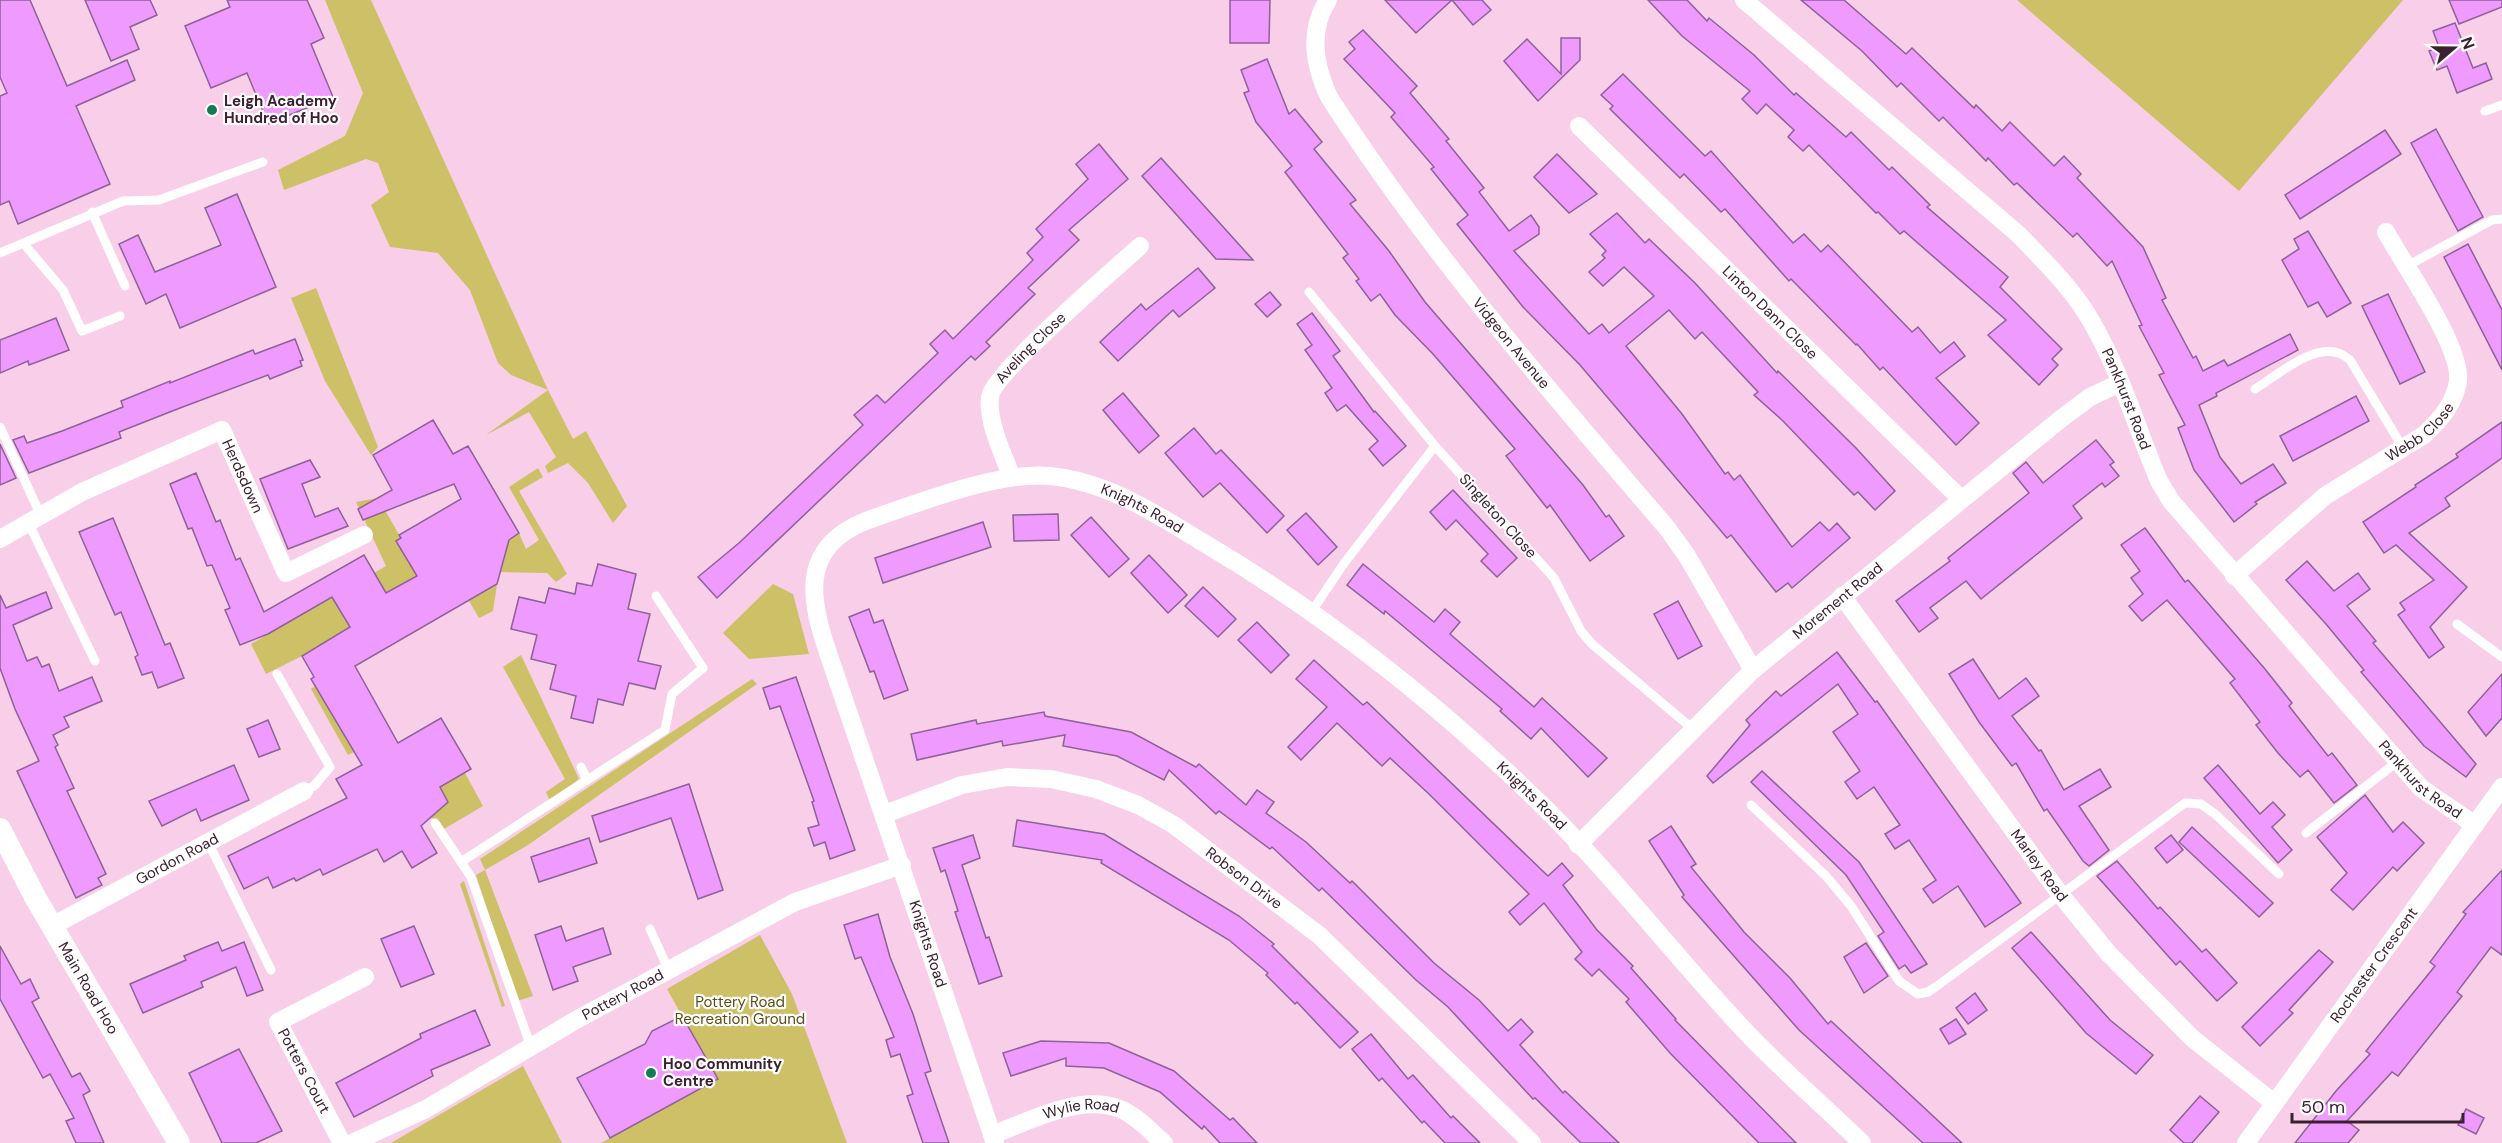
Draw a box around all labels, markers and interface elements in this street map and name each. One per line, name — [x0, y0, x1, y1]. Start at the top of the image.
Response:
north arrow — [2424, 18, 2484, 78]
text: N — [2456, 34, 2479, 52]
place label: Leigh Academy Hundred of Hoo — [224, 91, 339, 128]
marker: Leigh Academy Hundred of Hoo — [205, 103, 219, 117]
street label: Linton Dann Close — [1718, 261, 1822, 364]
street label: Vidgeon Avenue — [1468, 293, 1554, 393]
street label: Aveling Close — [991, 308, 1070, 387]
street label: Pankhurst Road — [2097, 345, 2156, 453]
street label: Webb Close — [2382, 399, 2459, 466]
street label: Herdsdown — [217, 436, 268, 516]
street label: Singleton Close — [1455, 470, 1541, 562]
street label: Knights Road — [1098, 479, 1187, 538]
street label: Morement Road — [1789, 558, 1887, 644]
street label: Pankhurst Road — [2374, 736, 2466, 823]
street label: Knights Road — [1492, 757, 1571, 834]
street label: Marley Road — [2006, 825, 2072, 906]
street label: Gordon Road — [132, 829, 222, 889]
street label: Robson Drive — [1201, 842, 1286, 914]
street label: Knights Road — [905, 898, 951, 990]
street label: Rochester Crescent — [2326, 903, 2422, 1027]
street label: Main Road Hoo — [53, 938, 123, 1038]
street label: Pottery Road — [579, 965, 667, 1025]
park label: Pottery Road Recreation Ground — [675, 992, 805, 1029]
street label: Potters Court — [273, 1025, 335, 1117]
place label: Hoo Community Centre — [663, 1054, 782, 1091]
marker: Hoo Community Centre — [644, 1066, 658, 1080]
scale bar — [2292, 1086, 2463, 1124]
street label: Wylie Road — [1040, 1094, 1122, 1124]
text: 50 m — [2301, 1095, 2345, 1119]

